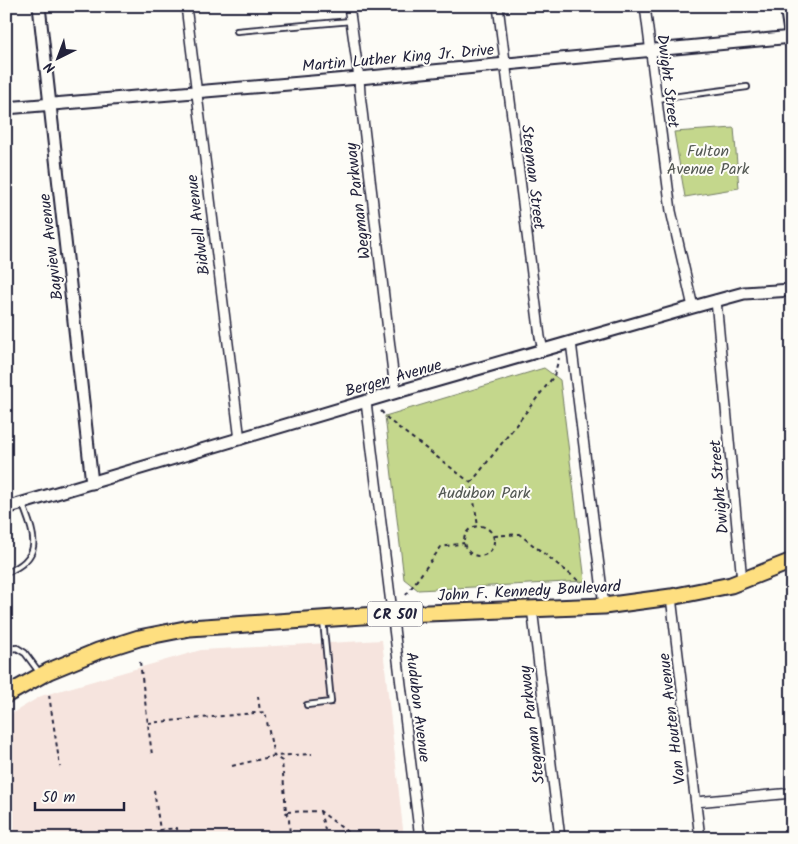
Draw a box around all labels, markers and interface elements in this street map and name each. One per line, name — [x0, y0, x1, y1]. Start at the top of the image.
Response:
north arrow — [32, 32, 82, 82]
street label: Dwight Street — [649, 33, 686, 130]
street label: Martin Luther King Jr. Drive — [301, 38, 495, 79]
text: N — [39, 56, 61, 78]
street label: Stegman Street — [514, 123, 551, 232]
park label: Fulton Avenue Park — [667, 139, 750, 182]
street label: Wegman Parkway — [339, 141, 378, 261]
street label: Bidwell Avenue — [180, 173, 217, 277]
street label: Bayview Avenue — [33, 192, 70, 302]
street label: Bergen Avenue — [342, 353, 445, 404]
street label: Dwight Street — [703, 438, 736, 535]
park label: Audubon Park — [438, 481, 531, 506]
street label: John F. Kennedy Boulevard — [437, 574, 622, 609]
road number: CR 501 — [368, 602, 422, 626]
street label: Audubon Avenue — [398, 651, 437, 764]
street label: Van Houten Avenue — [652, 652, 693, 786]
street label: Stegman Parkway — [513, 664, 552, 786]
scale bar — [35, 779, 124, 811]
text: 50 m — [42, 786, 76, 810]

